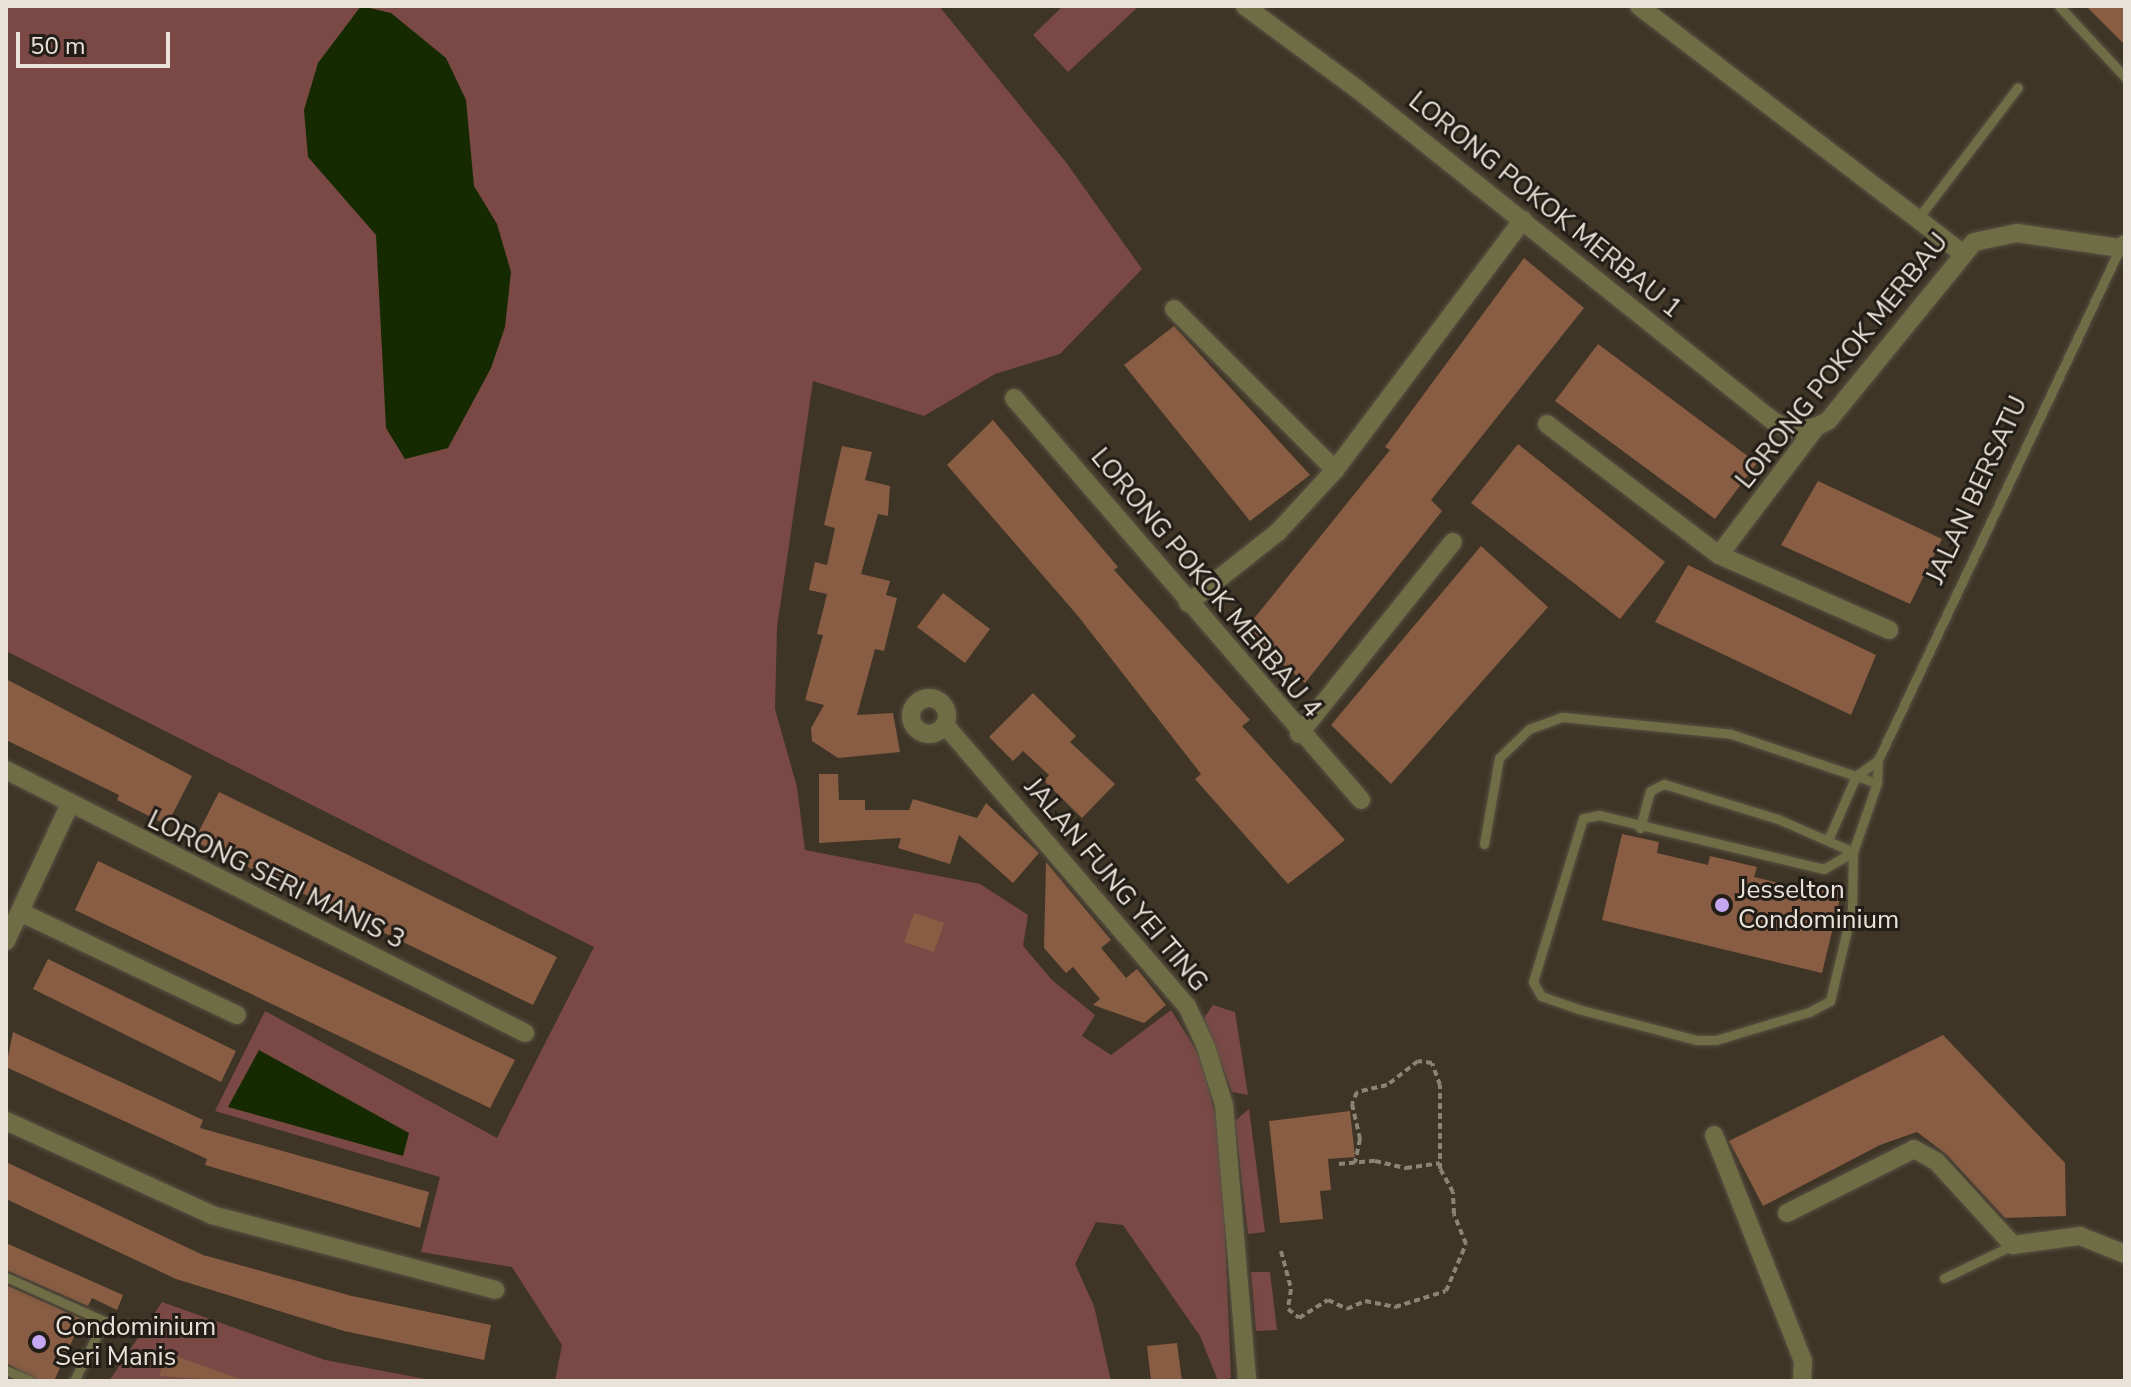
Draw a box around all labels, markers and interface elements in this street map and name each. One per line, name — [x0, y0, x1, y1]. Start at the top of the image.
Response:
scale bar — [20, 16, 174, 66]
text: 50 m — [30, 30, 86, 62]
street label: LORONG POKOK MERBAU 1 — [1402, 85, 1688, 325]
street label: LORONG POKOK MERBAU — [1729, 227, 1955, 495]
street label: JALAN BERSATU — [1920, 391, 2034, 589]
street label: LORONG POKOK MERBAU 4 — [1084, 442, 1328, 724]
street label: JALAN FUNG YEI TING — [1018, 772, 1214, 998]
street label: LORONG SERI MANIS 3 — [142, 804, 410, 956]
place label: Jesselton Condominium — [1738, 874, 1899, 936]
marker: Jesselton Condominium — [1713, 896, 1731, 914]
place label: Condominium Seri Manis — [55, 1311, 216, 1372]
marker: Condominium Seri Manis — [30, 1333, 48, 1351]

